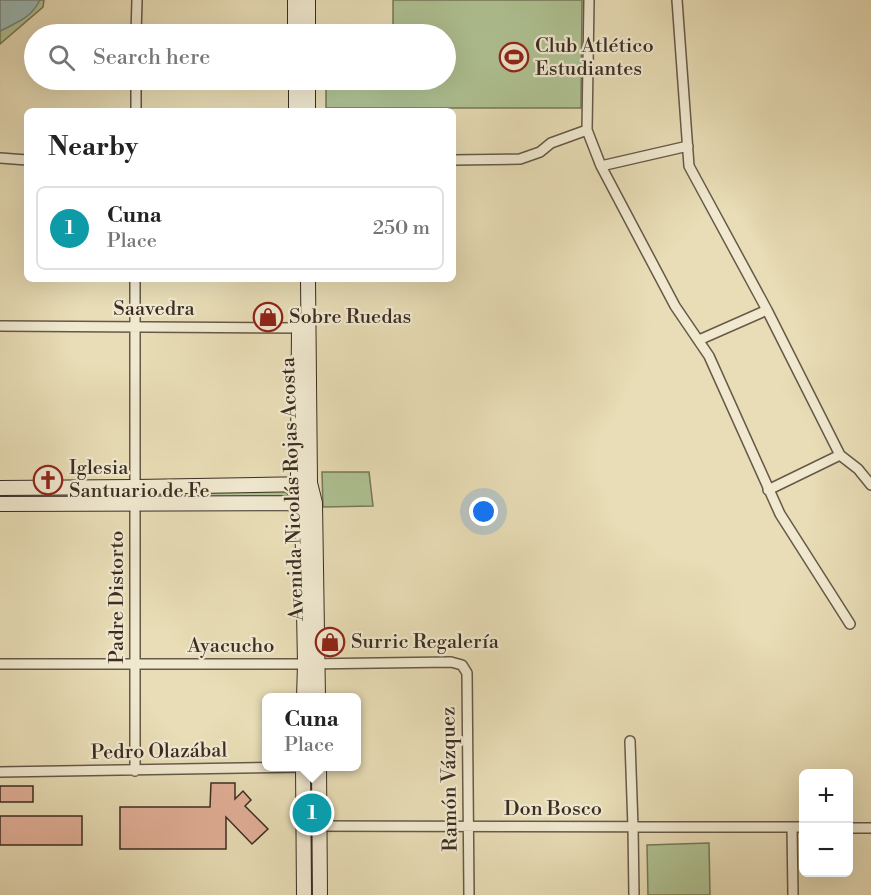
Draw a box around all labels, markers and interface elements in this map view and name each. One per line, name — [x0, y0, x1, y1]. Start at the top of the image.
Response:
search box — [24, 24, 456, 90]
place label: Club Atlético Estudiantes — [535, 34, 654, 82]
icon: search — [45, 41, 78, 74]
sports icon: Club Atlético Estudiantes — [498, 41, 530, 73]
text: Search here — [93, 44, 210, 71]
text: Nearby — [48, 131, 138, 163]
text: Cuna — [107, 202, 162, 229]
text: 1 — [65, 216, 74, 241]
text: 250 m — [373, 216, 430, 241]
text: Place — [107, 229, 157, 254]
street label: Saavedra — [113, 297, 196, 322]
shop icon: Sobre Ruedas — [252, 301, 284, 333]
place label: Sobre Ruedas — [289, 305, 411, 330]
street label: Avenida Nicolás Rojas Acosta — [276, 356, 310, 622]
place label: Iglesia Santuario de Fe — [69, 456, 210, 504]
church icon: Iglesia Santuario de Fe — [32, 464, 64, 496]
your location — [469, 497, 498, 526]
street label: Padre Distorto — [105, 530, 130, 664]
shop icon: Surric Regalería — [314, 626, 346, 658]
place label: Surric Regalería — [351, 630, 500, 655]
street label: Ayacucho — [187, 634, 274, 659]
popup — [262, 693, 361, 771]
text: Cuna — [284, 706, 339, 733]
street label: Ramón Vázquez — [436, 706, 464, 852]
text: Place — [284, 733, 334, 758]
street label: Pedro Olazábal — [91, 738, 228, 766]
map controls — [799, 769, 853, 877]
button: + — [799, 769, 853, 823]
pin: 1 — [292, 790, 332, 836]
street label: Don Bosco — [504, 797, 602, 822]
button: − — [799, 823, 853, 877]

